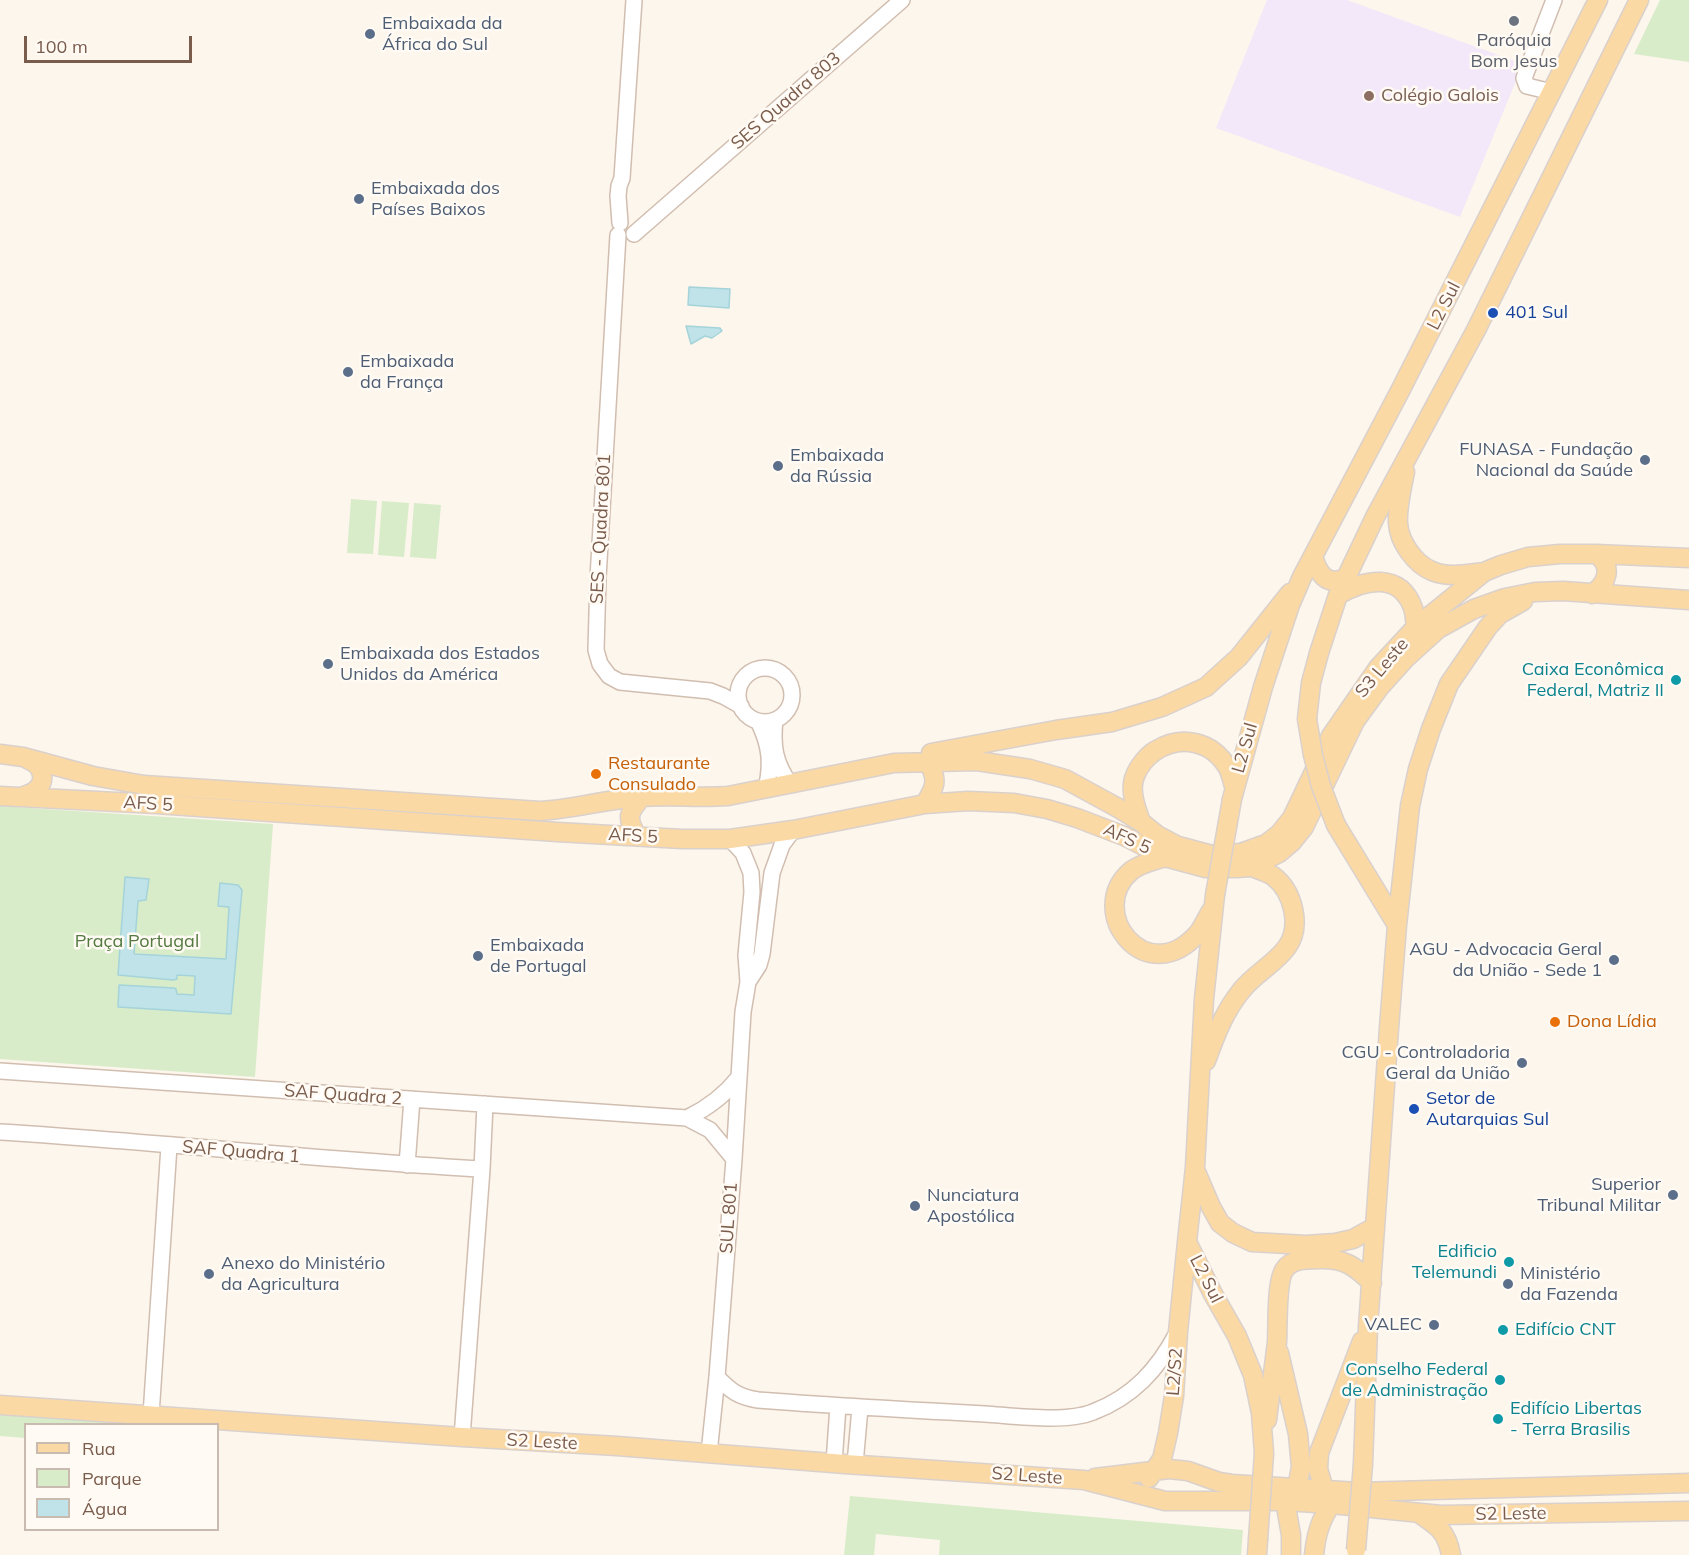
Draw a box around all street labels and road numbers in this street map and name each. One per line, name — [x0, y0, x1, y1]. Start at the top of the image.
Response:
street label: SES Quadra 803 — [727, 48, 845, 154]
street label: L2 Sul — [1423, 278, 1465, 334]
street label: SES - Quadra 801 — [586, 453, 616, 605]
street label: S3 Leste — [1351, 634, 1413, 702]
street label: L2 Sul — [1228, 720, 1262, 776]
street label: AFS 5 — [123, 792, 173, 816]
street label: AFS 5 — [1100, 819, 1154, 859]
street label: AFS 5 — [608, 824, 658, 848]
street label: SAF Quadra 2 — [283, 1080, 403, 1110]
street label: SAF Quadra 1 — [181, 1136, 301, 1168]
street label: SUL 801 — [716, 1182, 742, 1254]
street label: L2 Sul — [1185, 1251, 1227, 1307]
street label: L2/S2 — [1163, 1347, 1187, 1397]
street label: S2 Leste — [506, 1429, 578, 1455]
street label: S2 Leste — [991, 1463, 1063, 1489]
street label: S2 Leste — [1475, 1503, 1547, 1525]

